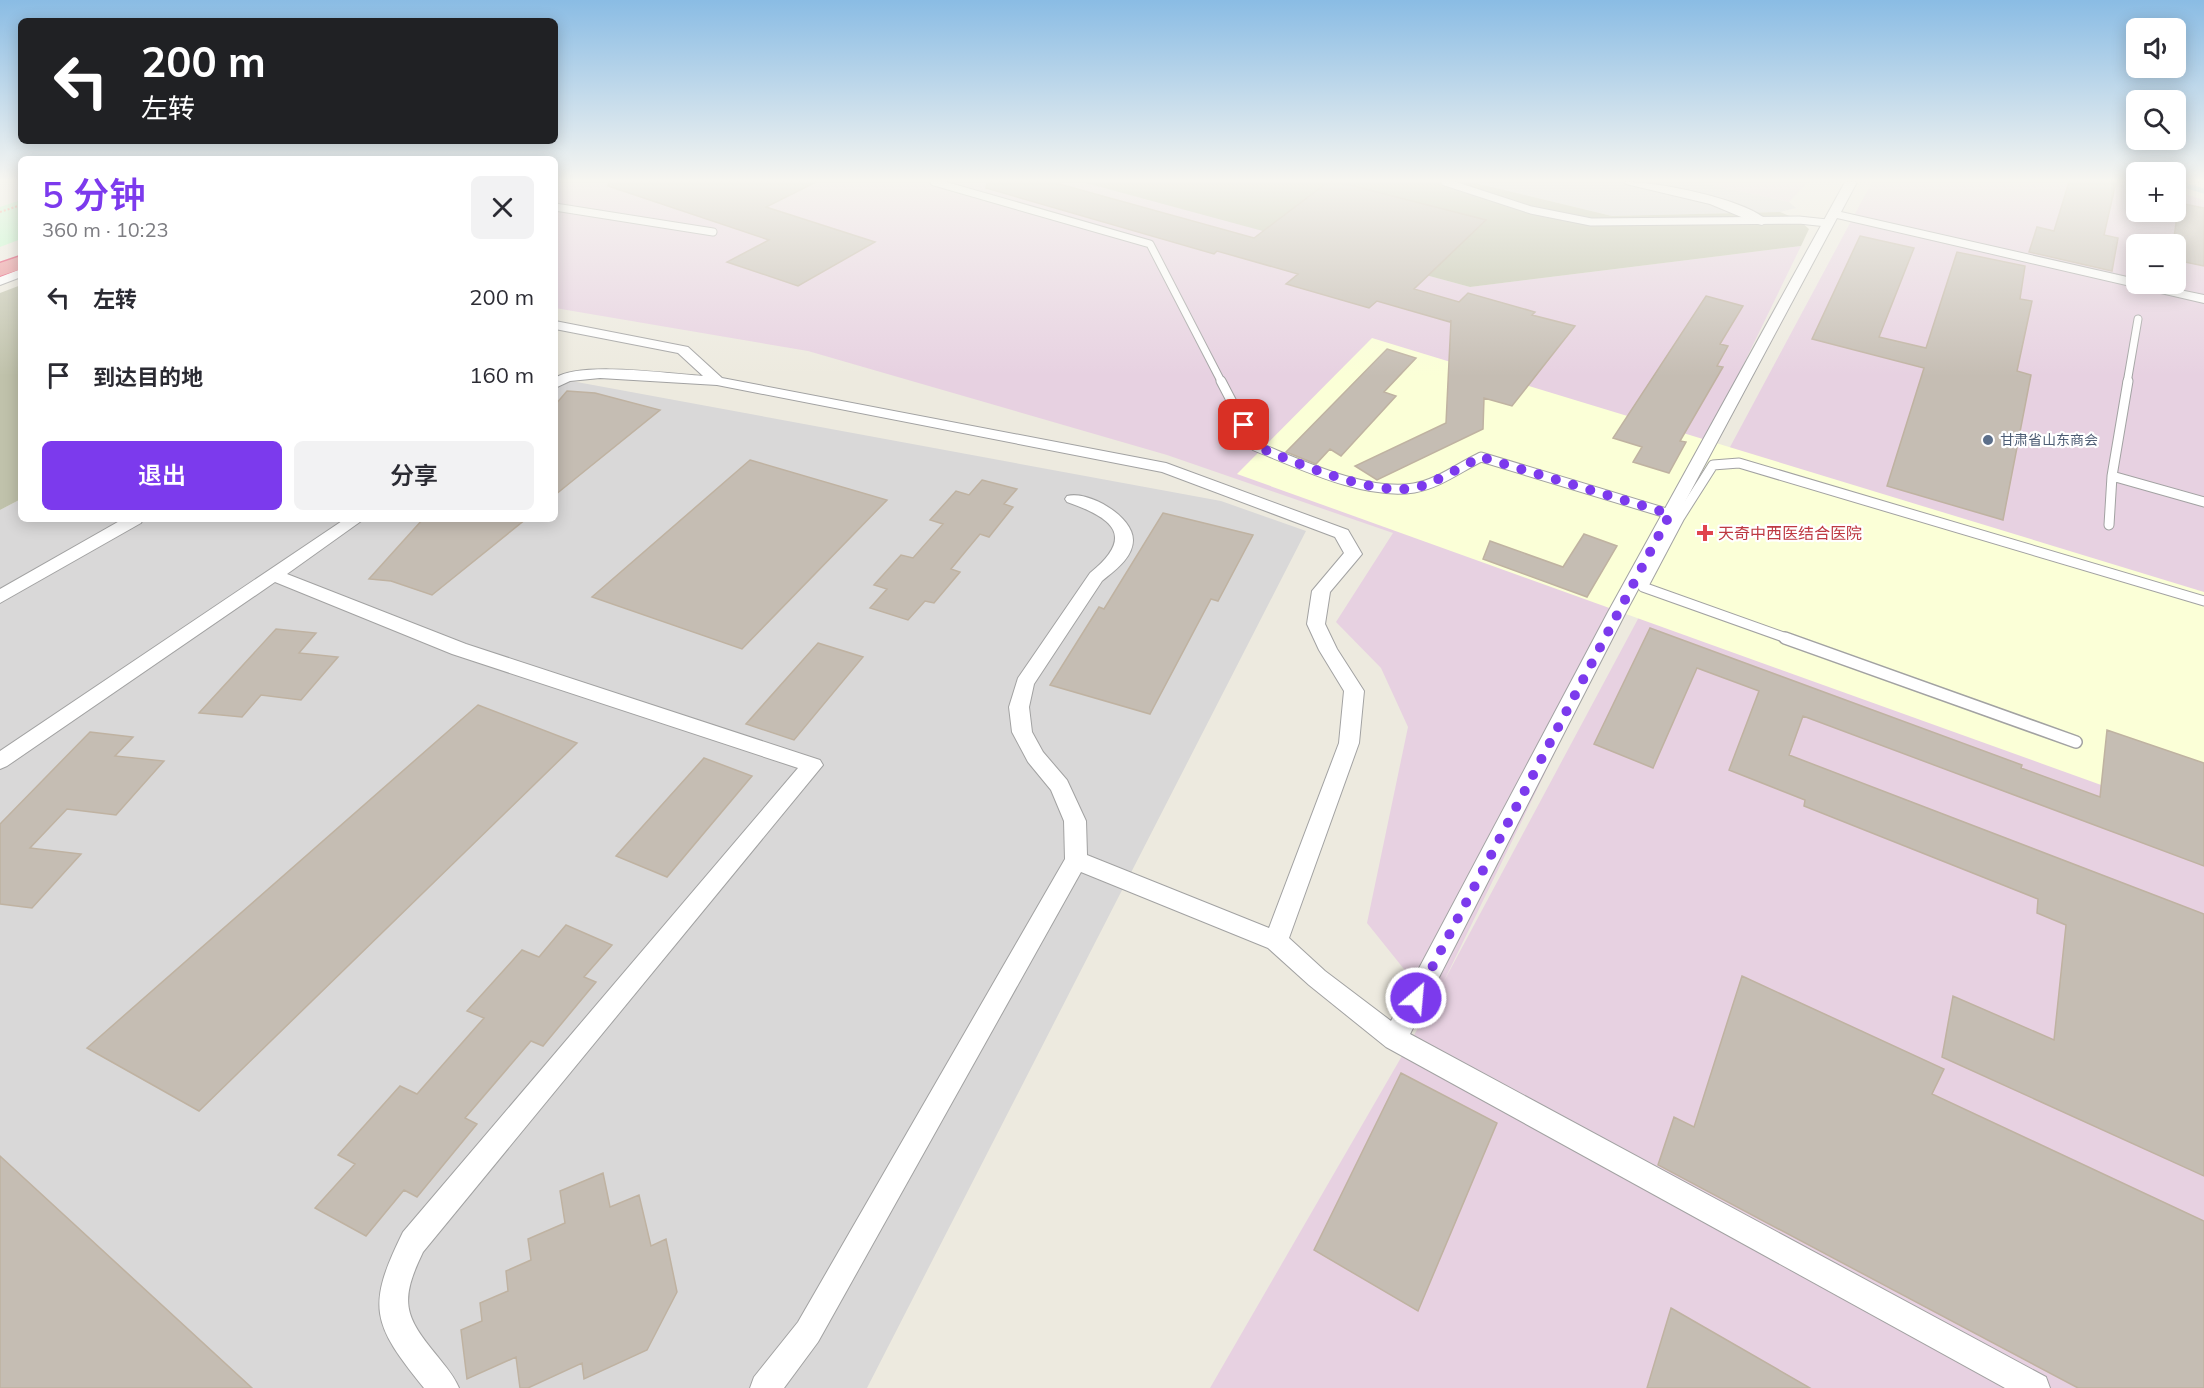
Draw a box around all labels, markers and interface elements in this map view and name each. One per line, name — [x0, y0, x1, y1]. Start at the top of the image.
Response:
map controls — [2126, 18, 2186, 294]
button: sound — [2126, 18, 2186, 78]
text: 200 m — [141, 35, 266, 88]
icon: left — [42, 42, 120, 120]
button: search — [2126, 90, 2186, 150]
text: 左转 — [141, 91, 195, 125]
button: + — [2126, 162, 2186, 222]
text: 5 分钟 — [42, 172, 145, 217]
button: close — [471, 176, 534, 239]
text: 360 m · 10:23 — [42, 217, 168, 242]
button: − — [2126, 234, 2186, 294]
icon: left — [42, 281, 75, 314]
text: 200 m — [469, 283, 534, 311]
text: 左转 — [93, 285, 137, 313]
icon: arrive — [42, 359, 75, 392]
text: 160 m — [469, 361, 534, 389]
text: 到达目的地 — [93, 363, 203, 391]
pin — [1218, 399, 1269, 450]
icon: arrive — [1227, 408, 1260, 441]
place label: 甘肃省山东商会 — [2000, 431, 2098, 449]
marker: 甘肃省山东商会 — [1981, 433, 1995, 447]
button: 退出 — [42, 441, 282, 510]
button: 分享 — [294, 441, 534, 510]
place label: 天奇中西医结合医院 — [1718, 523, 1862, 543]
marker: 天奇中西医结合医院 — [1696, 524, 1714, 542]
position arrow — [1384, 966, 1448, 1030]

